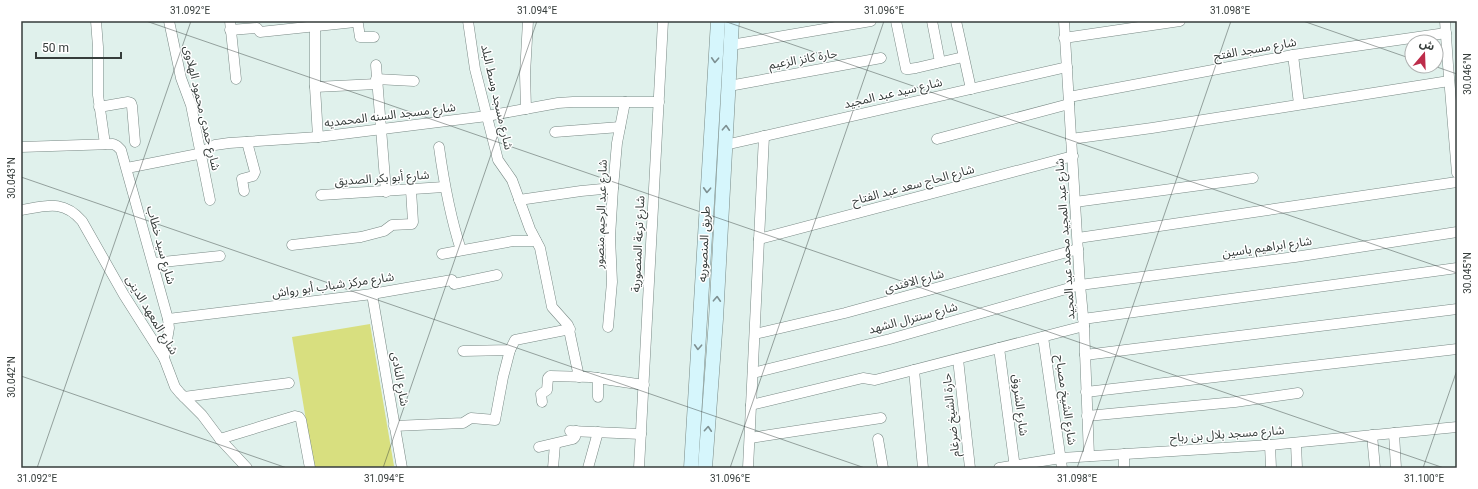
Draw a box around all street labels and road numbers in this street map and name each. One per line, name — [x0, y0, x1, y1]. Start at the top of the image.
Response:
street label: شارع مسجد الفتح — [1212, 35, 1298, 65]
street label: شارع مسجد وسط البلد — [476, 43, 516, 151]
street label: شارع حمدى محمود الهلاوى — [179, 44, 223, 172]
street label: حارة كانز الزعيم — [768, 46, 839, 74]
street label: شارع سيد عبد المجيد — [842, 75, 944, 113]
street label: شارع مسجد السنه المحمديه — [323, 100, 457, 132]
street label: شارع عبد المجيد محمد عبد المجيد — [1052, 158, 1080, 320]
street label: شارع عبد الرحيم منصور — [592, 159, 612, 270]
street label: شارع الحاج سعد عبد الفتاح — [850, 162, 976, 210]
street label: شارع أبو بكر الصديق — [334, 167, 430, 190]
street label: شارع ترعة المنصورية — [628, 195, 650, 293]
street label: شارع سيد خطاب — [142, 204, 178, 286]
street label: طريق المنصوريه — [695, 206, 714, 283]
street label: شارع ابراهيم ياسين — [1221, 234, 1313, 262]
street label: شارع الافندى — [883, 266, 946, 298]
street label: شارع مركز شباب أبو رواش — [271, 269, 395, 302]
street label: شارع المعهد الدينى — [121, 273, 181, 358]
street label: شارع سنترال الشهد — [867, 299, 960, 339]
street label: شارع النادى — [386, 351, 412, 408]
street label: شارع الشيخ مصباح — [1051, 354, 1079, 446]
street label: حارة الشيخ ضرغام — [940, 372, 964, 458]
street label: شارع الشروق — [1007, 373, 1031, 437]
street label: شارع مسجد بلال بن رباح — [1169, 423, 1285, 447]

